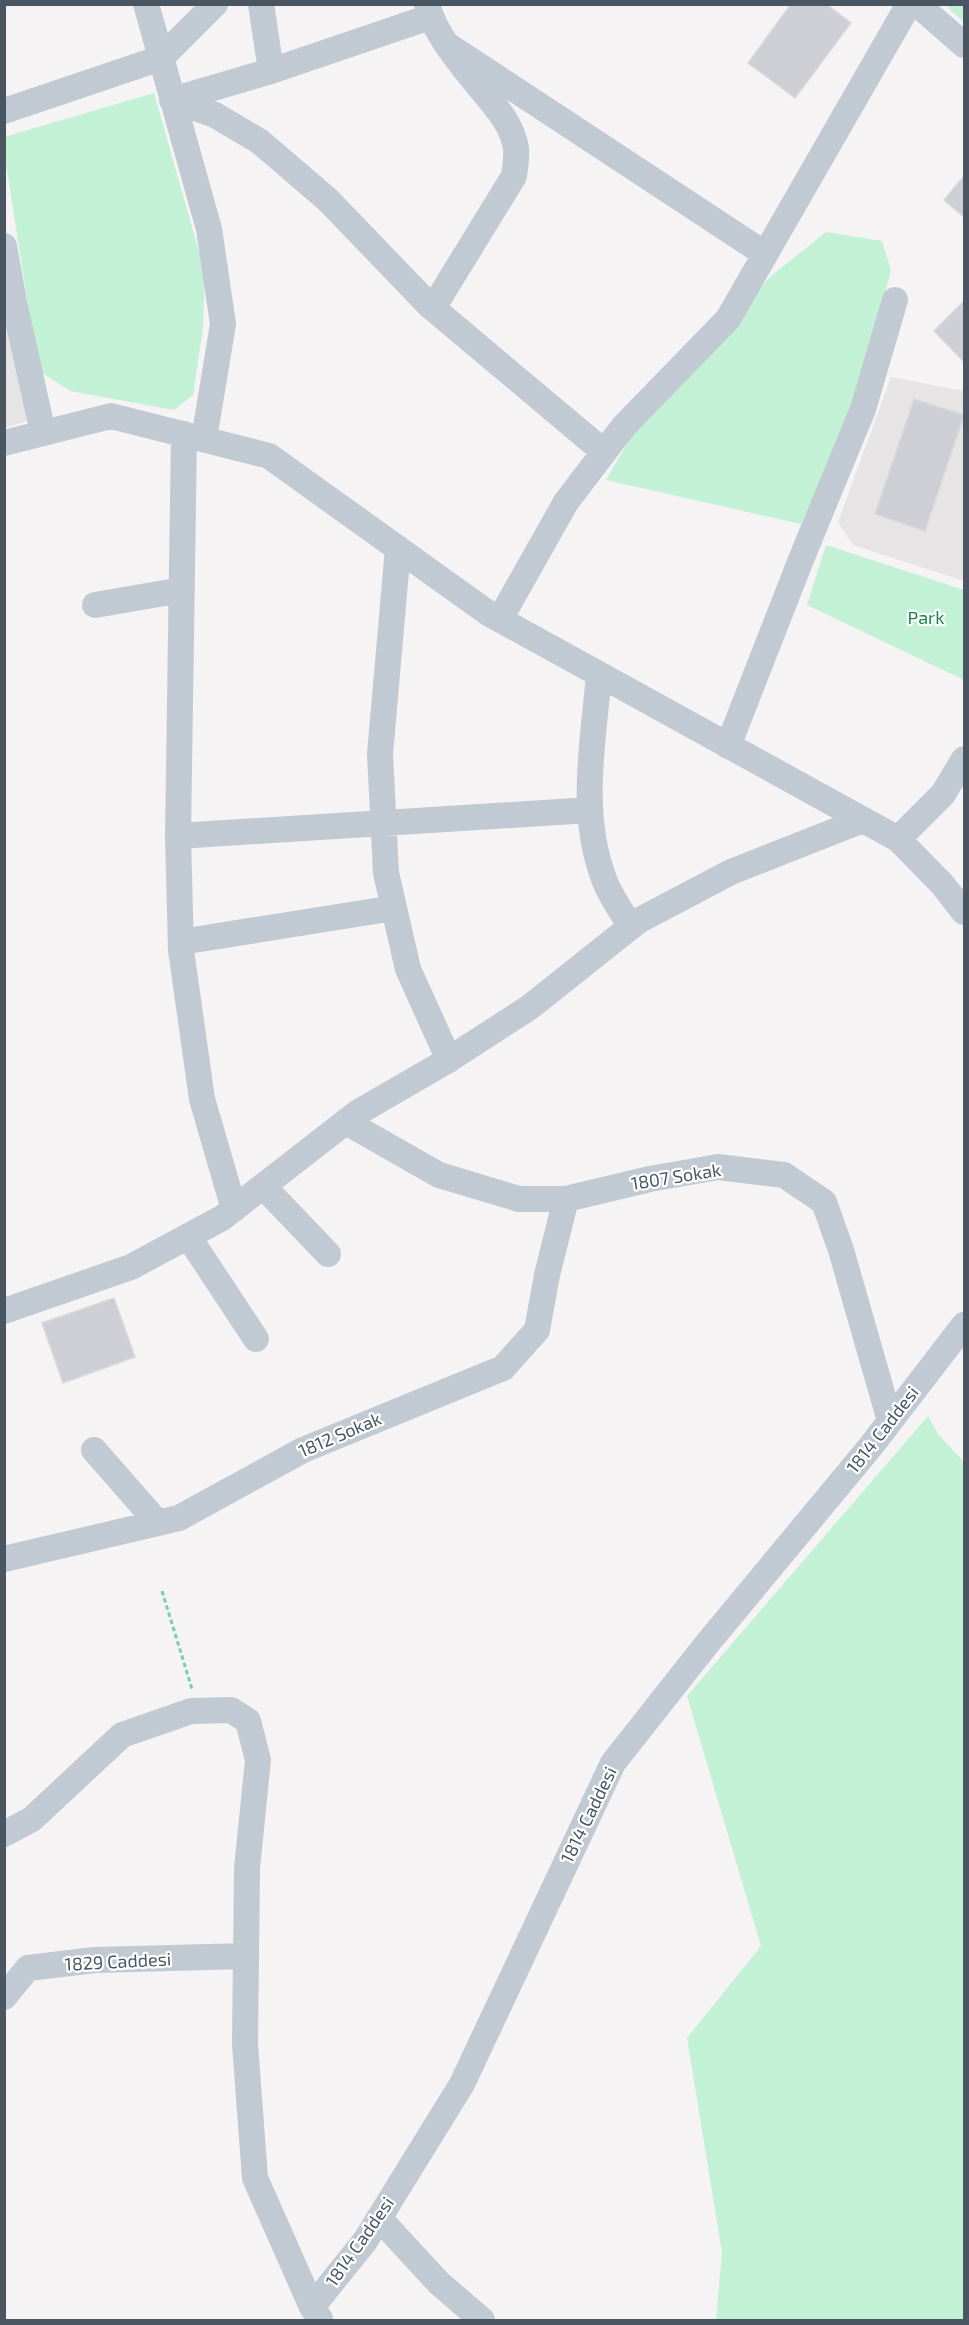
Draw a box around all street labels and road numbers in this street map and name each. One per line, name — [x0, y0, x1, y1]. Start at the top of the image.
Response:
street label: 1807 Sokak — [629, 1158, 722, 1194]
street label: 1814 Caddesi — [841, 1381, 923, 1477]
street label: 1812 Sokak — [295, 1407, 384, 1461]
street label: 1814 Caddesi — [555, 1763, 621, 1866]
street label: 1829 Caddesi — [64, 1947, 172, 1975]
street label: 1814 Caddesi — [320, 2192, 398, 2290]

